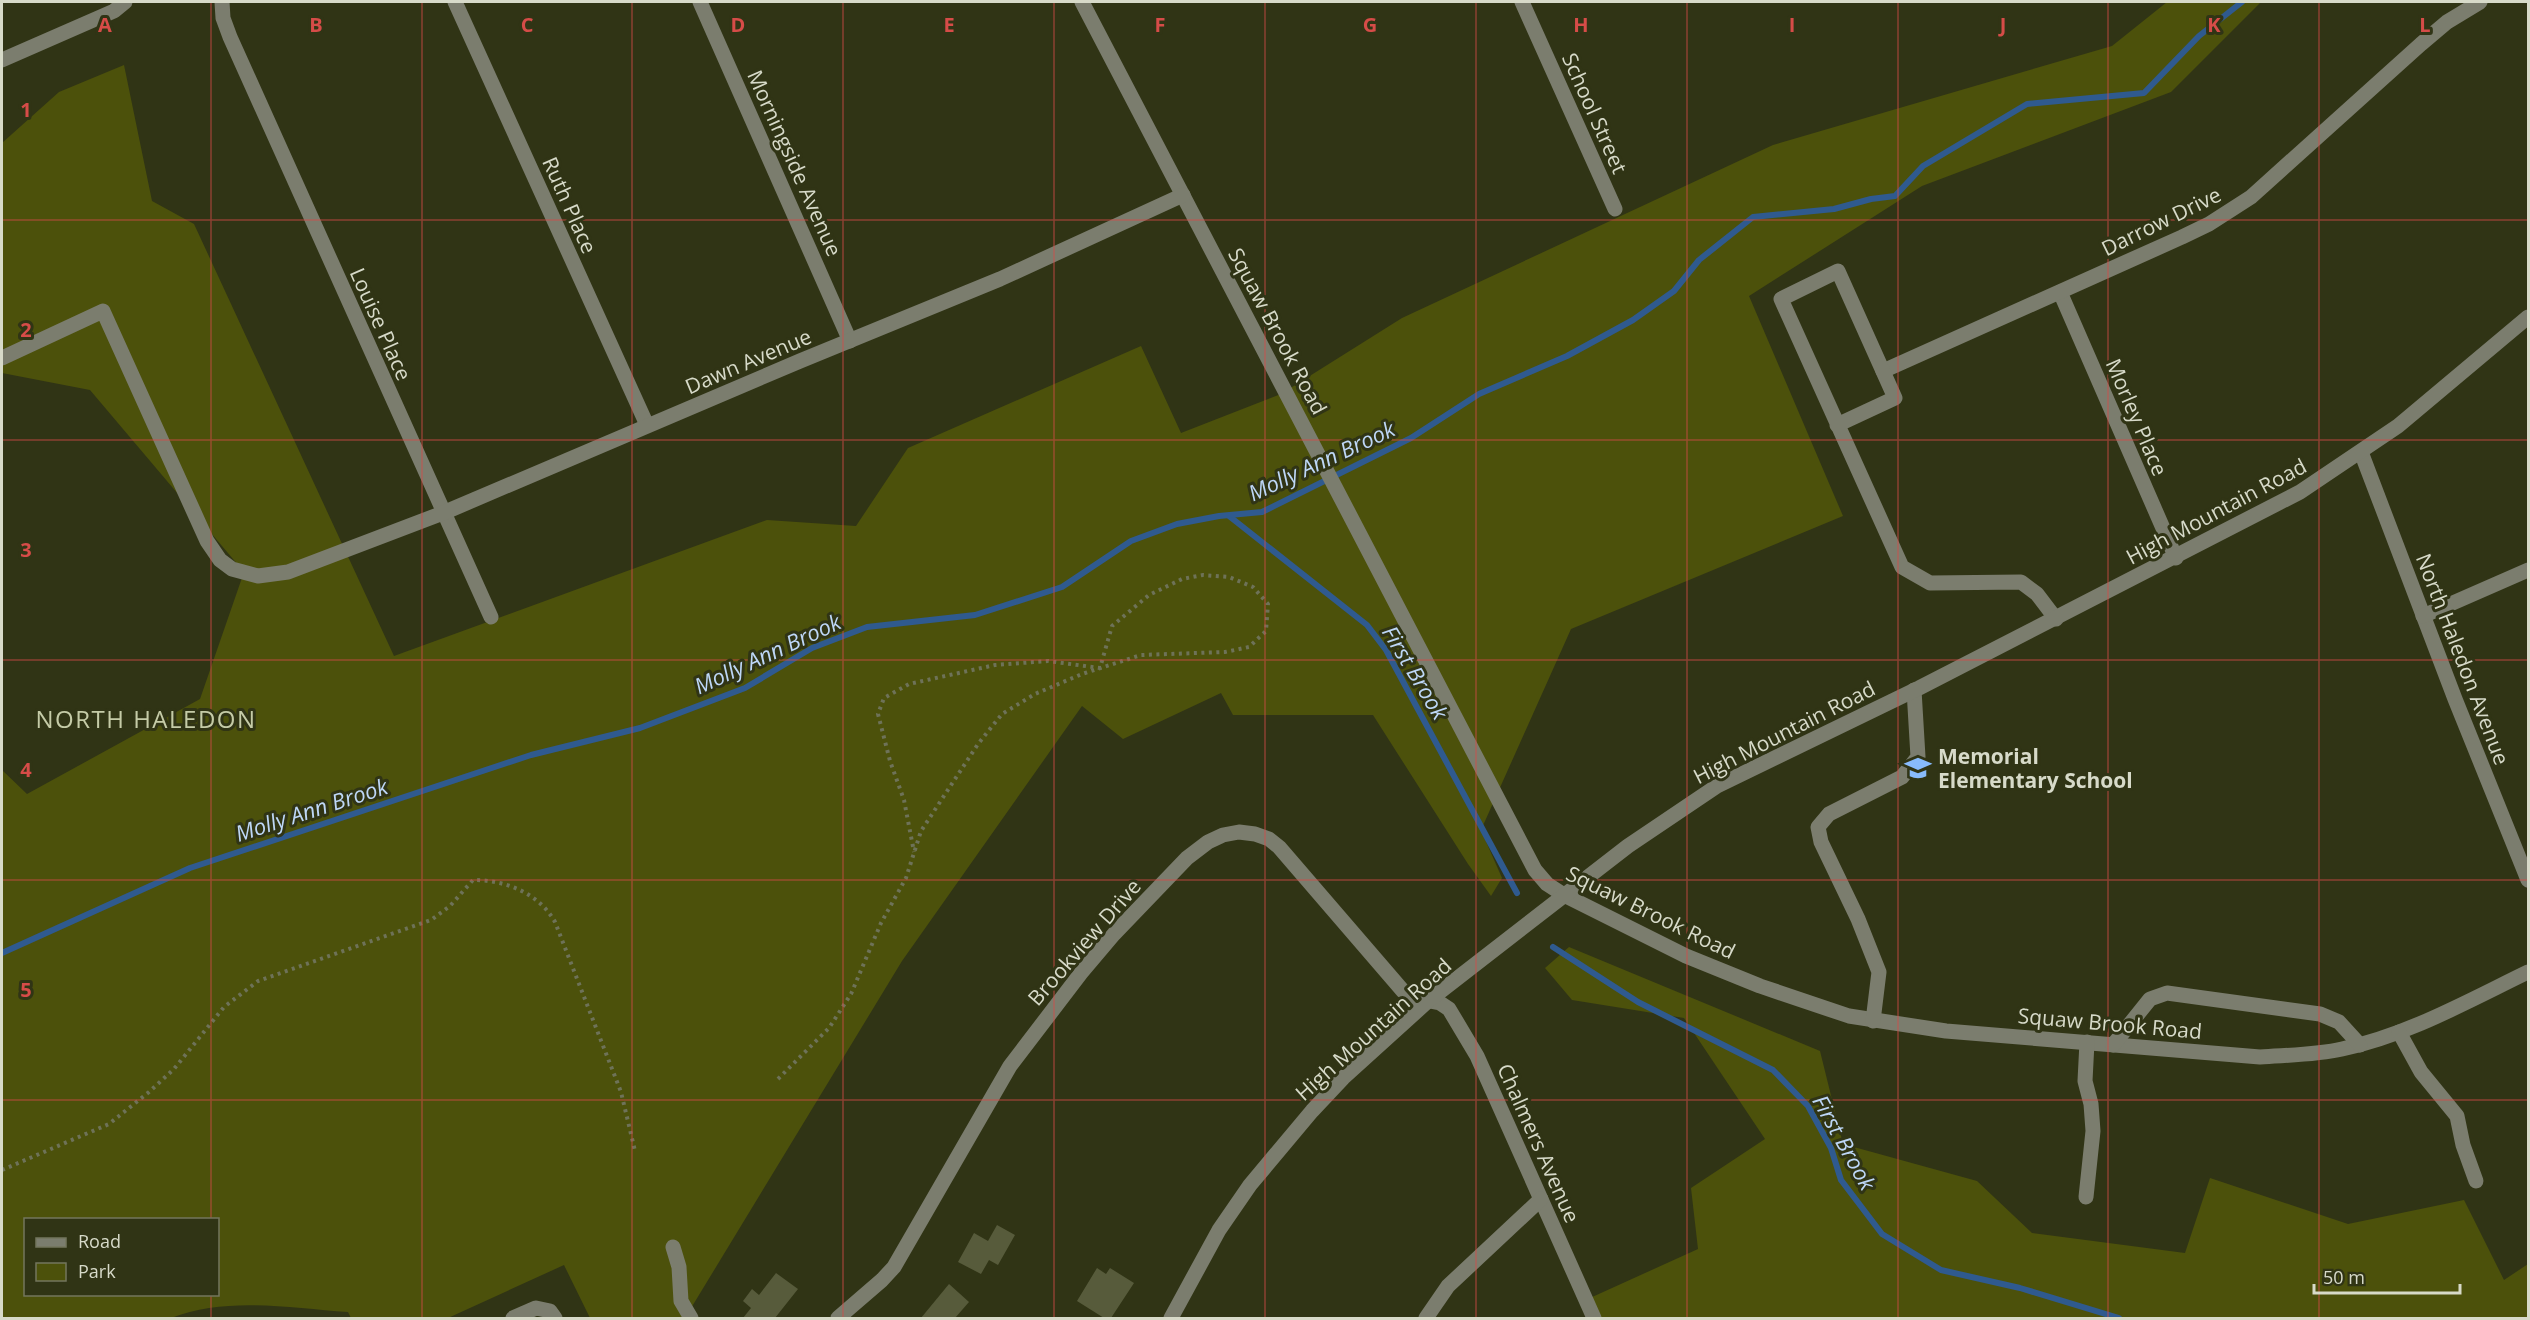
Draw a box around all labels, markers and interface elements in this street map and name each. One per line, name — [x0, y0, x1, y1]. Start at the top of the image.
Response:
text: A — [98, 11, 112, 38]
text: B — [309, 11, 323, 38]
text: C — [521, 11, 534, 38]
text: D — [731, 11, 745, 38]
text: E — [943, 11, 955, 38]
text: F — [1155, 11, 1165, 38]
text: G — [1363, 11, 1377, 38]
text: H — [1573, 11, 1589, 38]
text: I — [1789, 11, 1795, 38]
text: J — [1998, 11, 2006, 38]
text: K — [2207, 11, 2221, 38]
text: L — [2419, 11, 2431, 38]
street label: School Street — [1556, 48, 1634, 178]
street label: Morningside Avenue — [741, 65, 849, 261]
text: 1 — [20, 96, 32, 123]
street label: Ruth Place — [536, 152, 604, 258]
street label: Darrow Drive — [2097, 180, 2225, 262]
street label: Squaw Brook Road — [1222, 243, 1334, 419]
street label: Louise Place — [344, 263, 418, 385]
text: 2 — [20, 316, 32, 343]
street label: Dawn Avenue — [681, 322, 815, 400]
street label: Morley Place — [2100, 354, 2174, 480]
water label: Molly Ann Brook — [1243, 412, 1400, 507]
street label: High Mountain Road — [2121, 452, 2311, 570]
text: 3 — [20, 536, 32, 563]
street label: North Haledon Avenue — [2410, 549, 2516, 769]
water label: Molly Ann Brook — [689, 605, 846, 700]
water label: First Brook — [1376, 619, 1456, 726]
street label: High Mountain Road — [1688, 674, 1880, 790]
district label: NORTH HALEDON — [35, 702, 257, 735]
place label: Memorial Elementary School — [1938, 742, 2133, 794]
school or university icon: Memorial Elementary School — [1903, 753, 1933, 783]
text: 4 — [20, 756, 32, 783]
water label: Molly Ann Brook — [231, 770, 392, 848]
street label: Squaw Brook Road — [1562, 859, 1740, 965]
street label: Brookview Drive — [1021, 873, 1147, 1011]
street label: High Mountain Road — [1289, 951, 1457, 1107]
text: 5 — [20, 976, 32, 1003]
street label: Squaw Brook Road — [2017, 1001, 2203, 1045]
street label: Chalmers Avenue — [1491, 1059, 1587, 1227]
water label: First Brook — [1807, 1089, 1884, 1196]
legend — [24, 1218, 219, 1296]
text: Road — [78, 1229, 121, 1253]
scale bar — [2314, 1257, 2460, 1295]
text: Park — [78, 1259, 116, 1283]
text: 50 m — [2323, 1265, 2365, 1289]

